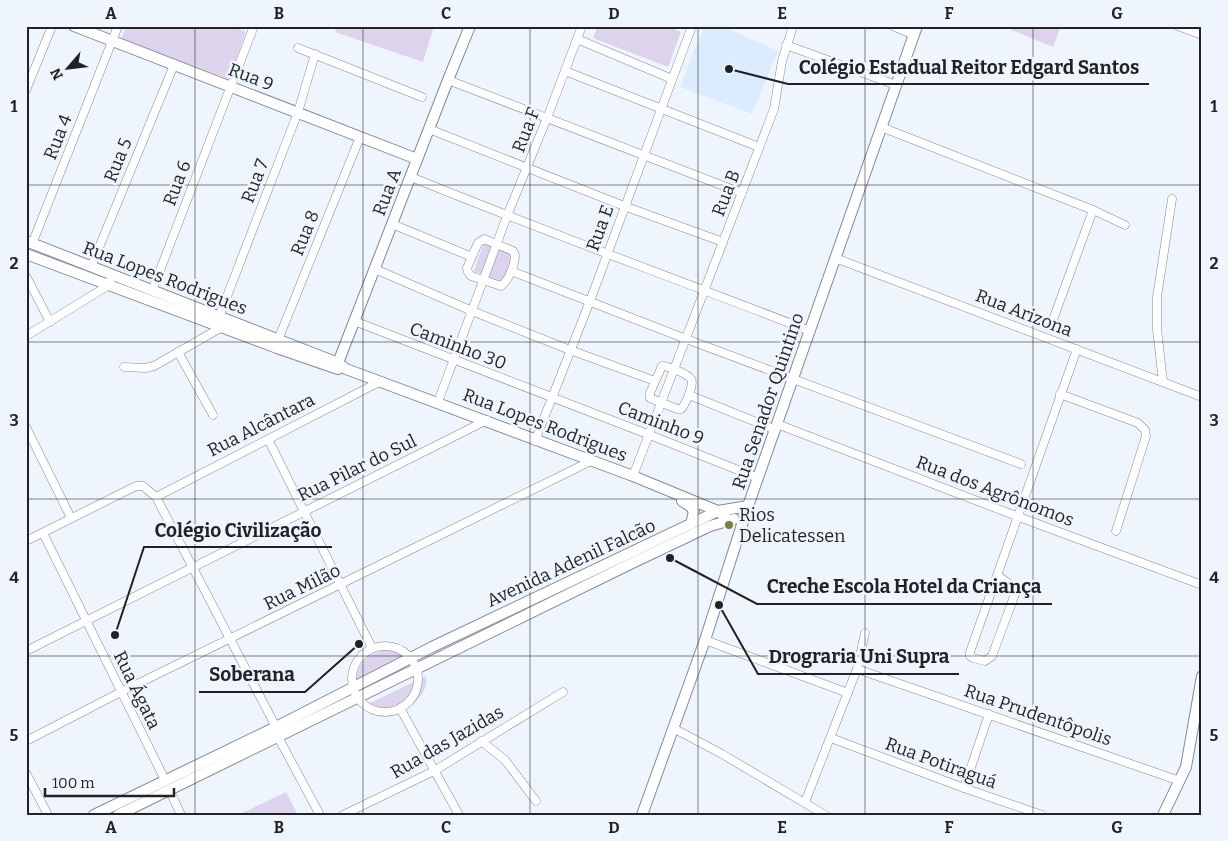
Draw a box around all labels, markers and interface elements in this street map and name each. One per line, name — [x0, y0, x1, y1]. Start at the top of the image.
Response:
text: A — [105, 4, 117, 23]
text: B — [274, 4, 284, 23]
text: C — [441, 4, 451, 23]
text: D — [608, 4, 620, 23]
text: E — [777, 4, 787, 23]
text: F — [945, 4, 954, 23]
text: G — [1111, 4, 1123, 23]
north arrow — [42, 42, 92, 92]
callout: Colégio Estadual Reitor Edgard Santos — [788, 50, 1149, 84]
text: Colégio Estadual Reitor Edgard Santos — [799, 56, 1139, 79]
street label: Rua 9 — [225, 58, 277, 96]
text: N — [47, 65, 67, 83]
text: 1 — [11, 97, 18, 116]
text: 1 — [1211, 97, 1218, 116]
street label: Rua F — [507, 104, 545, 156]
street label: Rua 4 — [39, 111, 77, 163]
street label: Rua 5 — [99, 135, 137, 185]
street label: Rua 7 — [237, 156, 273, 206]
street label: Rua 6 — [158, 157, 196, 209]
street label: Rua A — [368, 165, 406, 219]
street label: Rua B — [707, 167, 745, 219]
street label: Rua E — [582, 202, 618, 254]
street label: Rua 8 — [286, 207, 324, 259]
street label: Rua Lopes Rodrigues — [80, 237, 250, 319]
text: 2 — [9, 254, 19, 273]
text: 2 — [1209, 254, 1219, 273]
street label: Rua Arizona — [972, 284, 1076, 342]
street label: Rua Senador Quintino — [727, 310, 809, 492]
street label: Caminho 30 — [406, 317, 510, 375]
street label: Rua Lopes Rodrigues — [460, 384, 630, 466]
street label: Rua Alcântara — [204, 388, 318, 461]
street label: Caminho 9 — [615, 396, 707, 450]
text: 3 — [9, 411, 19, 430]
text: 3 — [1209, 411, 1219, 430]
street label: Rua Pilar do Sul — [294, 430, 420, 506]
street label: Rua dos Agrônomos — [913, 451, 1077, 531]
place label: Rios Delicatessen — [739, 504, 846, 547]
callout: Colégio Civilização — [144, 513, 332, 547]
street label: Avenida Adenil Falcão — [483, 514, 659, 612]
text: Colégio Civilização — [154, 519, 322, 542]
marker: Rios Delicatessen — [723, 519, 735, 531]
street label: Rua Milão — [260, 559, 344, 615]
text: 4 — [9, 568, 19, 587]
text: 4 — [1209, 568, 1219, 587]
callout: Creche Escola Hotel da Criança — [757, 570, 1052, 604]
text: Creche Escola Hotel da Criança — [767, 575, 1042, 598]
callout: Drograria Uni Supra — [758, 640, 959, 674]
text: Drograria Uni Supra — [768, 645, 950, 668]
street label: Rua Ágata — [109, 647, 165, 733]
callout: Soberana — [199, 658, 305, 692]
text: Soberana — [209, 663, 295, 686]
street label: Rua Prudentôpolis — [961, 679, 1115, 751]
street label: Rua das Jazidas — [387, 701, 507, 783]
text: 5 — [10, 726, 19, 745]
text: 5 — [1210, 726, 1219, 745]
street label: Rua Potiraguá — [882, 733, 1000, 793]
scale bar — [45, 766, 174, 798]
text: 100 m — [52, 774, 95, 792]
text: A — [105, 818, 117, 837]
text: B — [274, 818, 284, 837]
text: C — [441, 818, 451, 837]
text: D — [608, 818, 620, 837]
text: E — [777, 818, 787, 837]
text: F — [945, 818, 954, 837]
text: G — [1111, 818, 1123, 837]

